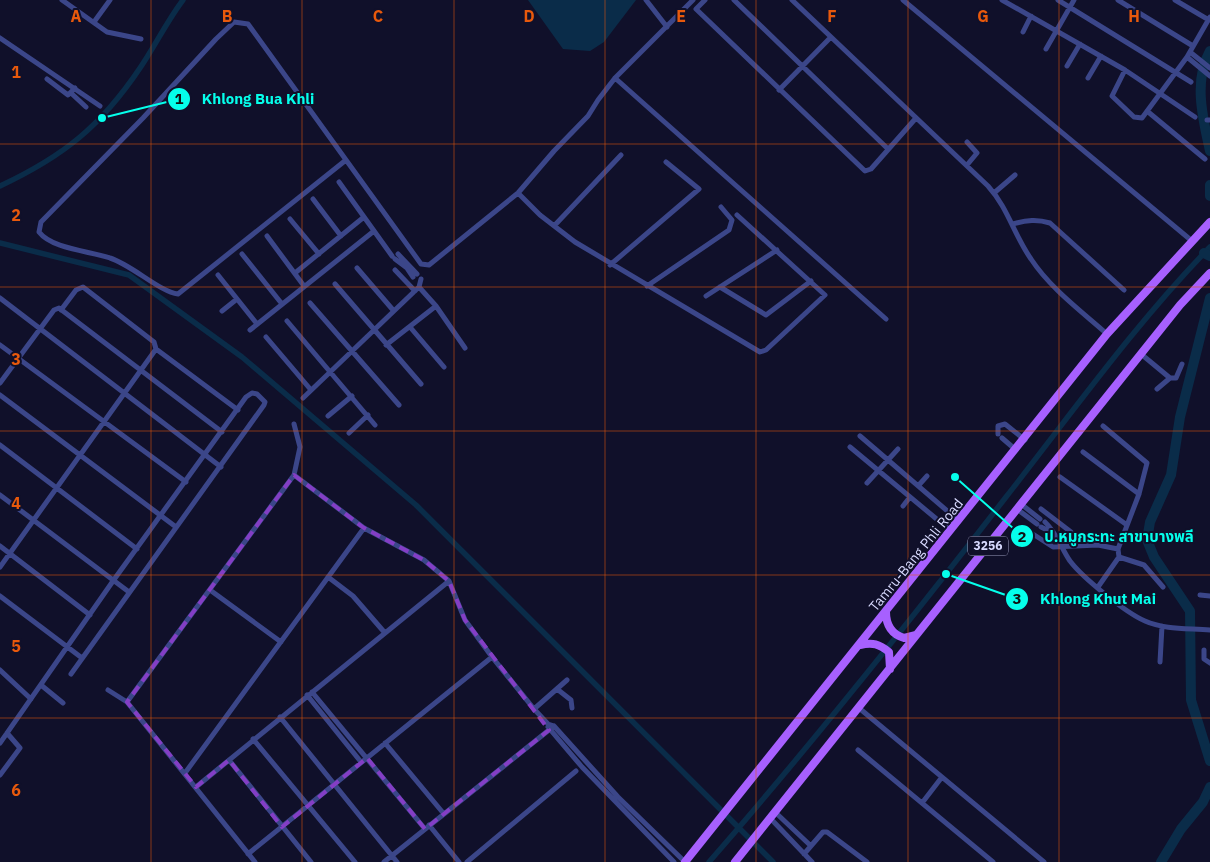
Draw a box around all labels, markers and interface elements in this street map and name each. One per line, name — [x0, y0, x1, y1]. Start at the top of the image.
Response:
text: A — [71, 6, 82, 26]
text: B — [222, 6, 233, 26]
text: C — [373, 6, 383, 26]
text: D — [523, 6, 535, 26]
text: E — [676, 6, 686, 26]
text: F — [827, 6, 837, 26]
text: G — [977, 6, 989, 26]
text: H — [1128, 6, 1140, 26]
text: 1 — [11, 62, 21, 82]
callout: Khlong Bua Khli — [167, 84, 324, 114]
text: 1 — [174, 89, 184, 108]
text: Khlong Bua Khli — [202, 89, 314, 108]
text: 2 — [11, 205, 21, 225]
text: 3 — [11, 349, 21, 369]
text: 4 — [11, 493, 21, 513]
street label: Tamru-Bang Phli Road — [865, 495, 967, 615]
callout: ป.หมูกระทะ สาขาบางพลี — [1009, 521, 1204, 551]
text: 2 — [1017, 527, 1027, 546]
text: ป.หมูกระทะ สาขาบางพลี — [1044, 527, 1194, 547]
road number: 3256 — [968, 536, 1008, 556]
callout: Khlong Khut Mai — [1005, 584, 1166, 614]
text: 3 — [1012, 589, 1022, 608]
text: Khlong Khut Mai — [1040, 589, 1156, 608]
text: 5 — [11, 636, 21, 656]
text: 6 — [11, 780, 21, 800]

